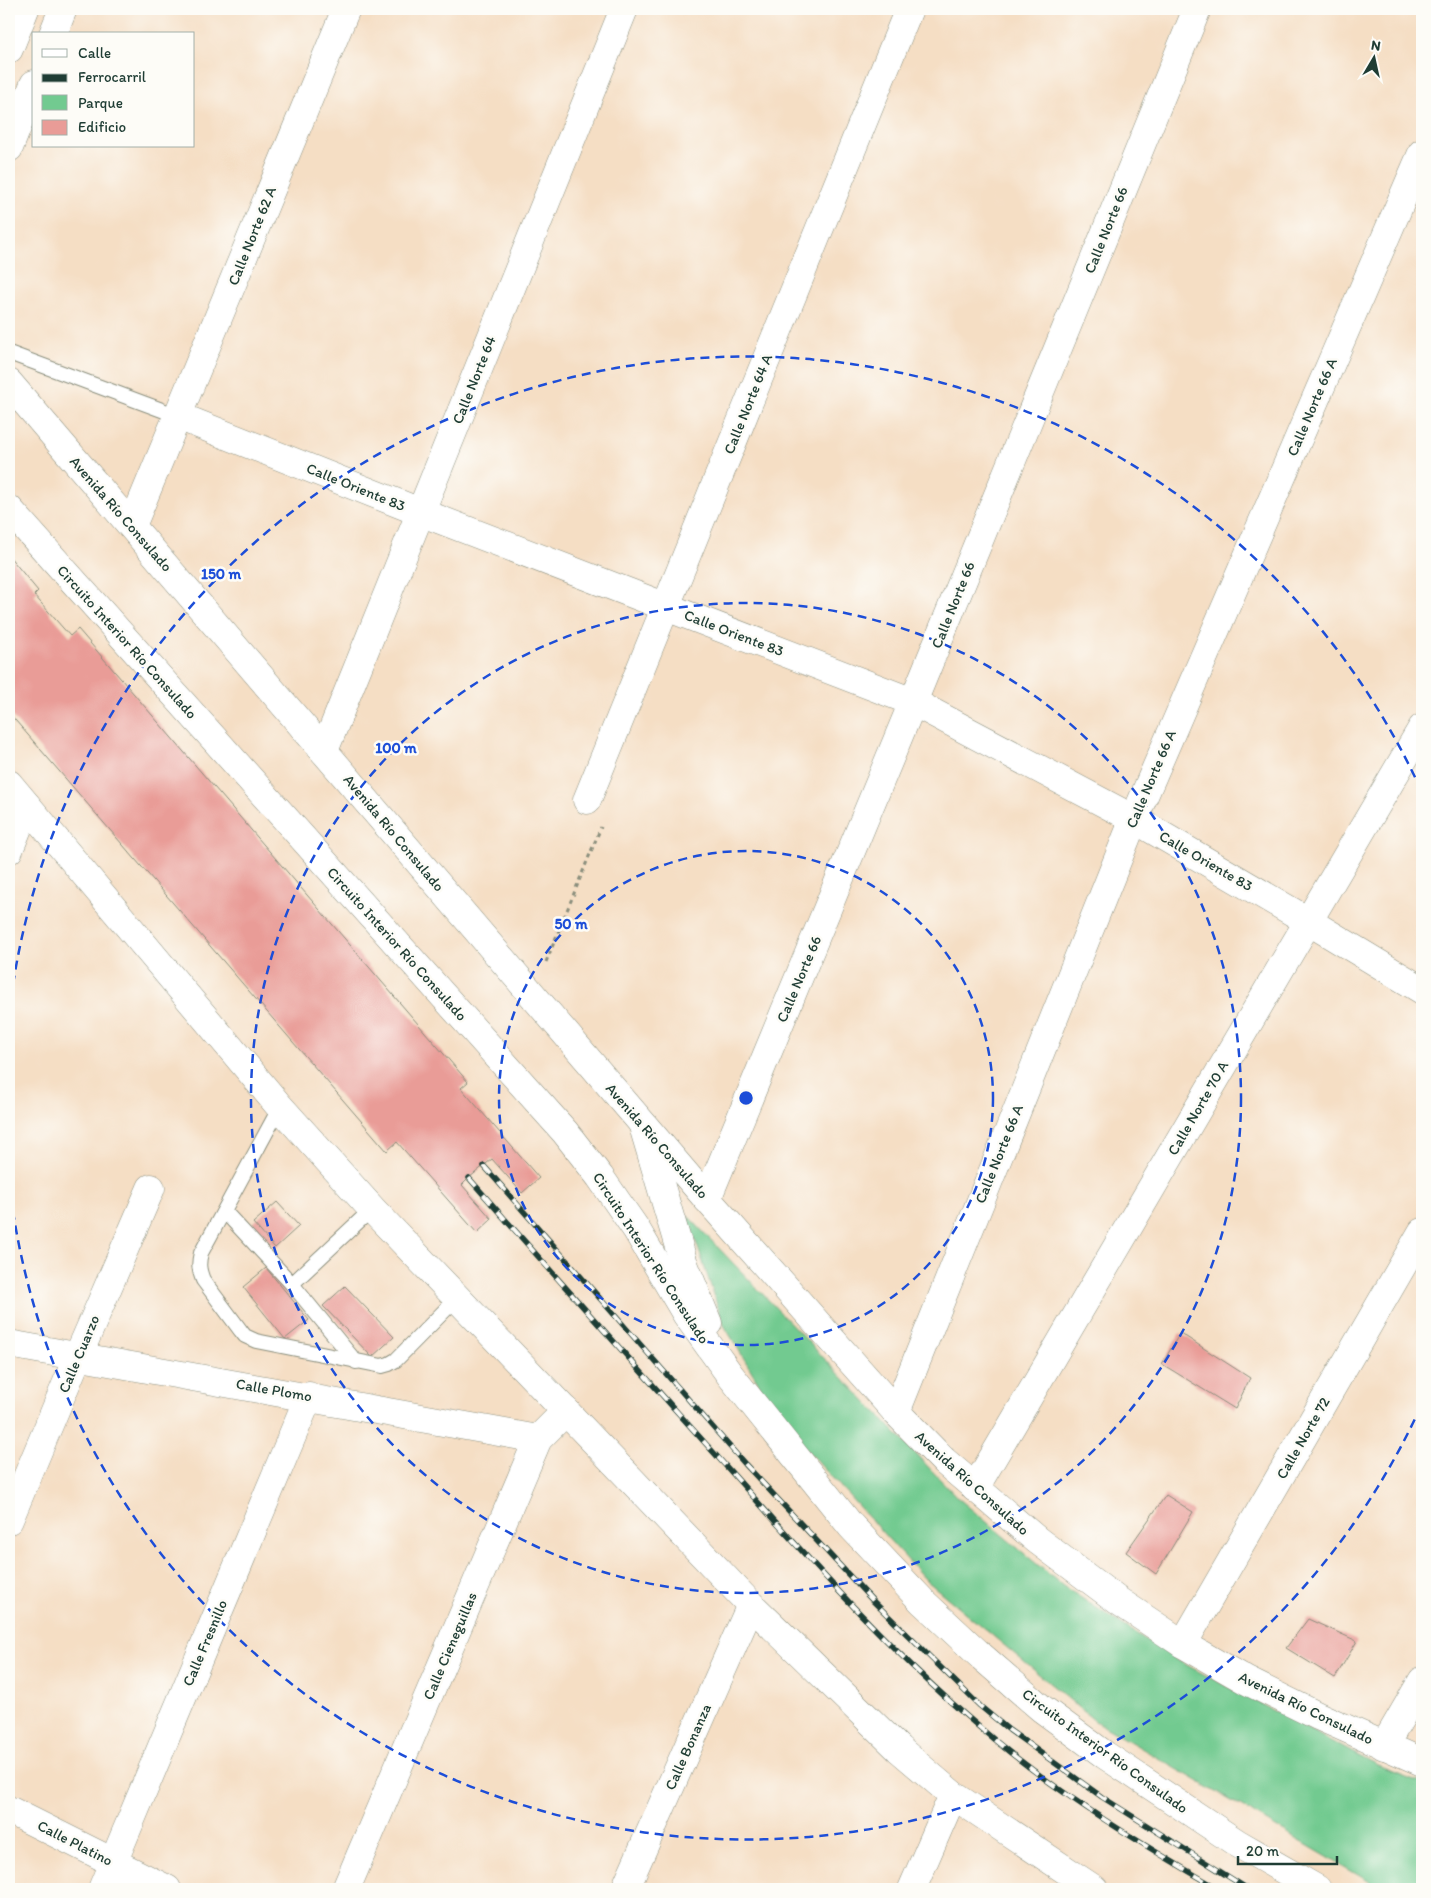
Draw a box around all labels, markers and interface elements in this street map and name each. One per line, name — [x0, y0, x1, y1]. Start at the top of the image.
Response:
legend — [32, 32, 195, 148]
north arrow — [1348, 32, 1398, 82]
text: N — [1370, 37, 1382, 55]
text: Calle — [78, 44, 111, 62]
text: Ferrocarril — [78, 68, 147, 86]
text: Parque — [78, 94, 123, 112]
text: Edificio — [78, 118, 126, 136]
street label: Calle Norte 62 A — [224, 184, 280, 288]
street label: Calle Norte 66 — [1080, 184, 1132, 276]
street label: Calle Norte 64 — [448, 333, 500, 427]
street label: Calle Norte 64 A — [720, 351, 776, 457]
street label: Calle Norte 66 A — [1283, 355, 1341, 459]
street label: Avenida Río Consulado — [66, 453, 176, 575]
street label: Calle Oriente 83 — [304, 459, 408, 515]
street label: Calle Norte 66 — [927, 559, 979, 651]
street label: Circuito Interior Río Consulado — [53, 561, 201, 723]
text: 150 m — [201, 565, 241, 583]
street label: Calle Oriente 83 — [682, 606, 786, 660]
street label: Calle Norte 66 A — [1122, 727, 1180, 831]
text: 100 m — [375, 739, 417, 757]
street label: Avenida Río Consulado — [340, 771, 448, 895]
street label: Calle Oriente 83 — [1156, 827, 1256, 895]
street label: Circuito Interior Río Consulado — [323, 863, 471, 1025]
text: 50 m — [554, 915, 588, 933]
street label: Calle Norte 66 — [773, 933, 825, 1025]
street label: Calle Norte 70 A — [1164, 1057, 1232, 1158]
street label: Avenida Río Consulado — [602, 1080, 712, 1202]
centre of rings — [737, 1089, 755, 1107]
street label: Calle Norte 66 A — [971, 1102, 1027, 1206]
street label: Circuito Interior Río Consulado — [589, 1169, 713, 1347]
street label: Calle Cuarzo — [55, 1312, 103, 1396]
street label: Calle Plomo — [234, 1374, 314, 1406]
street label: Calle Norte 72 — [1272, 1394, 1334, 1482]
street label: Avenida Río Consulado — [911, 1427, 1033, 1539]
street label: Calle Cieneguillas — [419, 1589, 481, 1703]
street label: Calle Fresnillo — [179, 1597, 231, 1689]
street label: Avenida Río Consulado — [1236, 1668, 1376, 1748]
street label: Circuito Interior Río Consulado — [1019, 1685, 1191, 1817]
street label: Calle Bonanza — [661, 1701, 715, 1793]
street label: Calle Platino — [34, 1816, 116, 1870]
scale bar — [1238, 1833, 1337, 1865]
text: 20 m — [1246, 1842, 1280, 1860]

